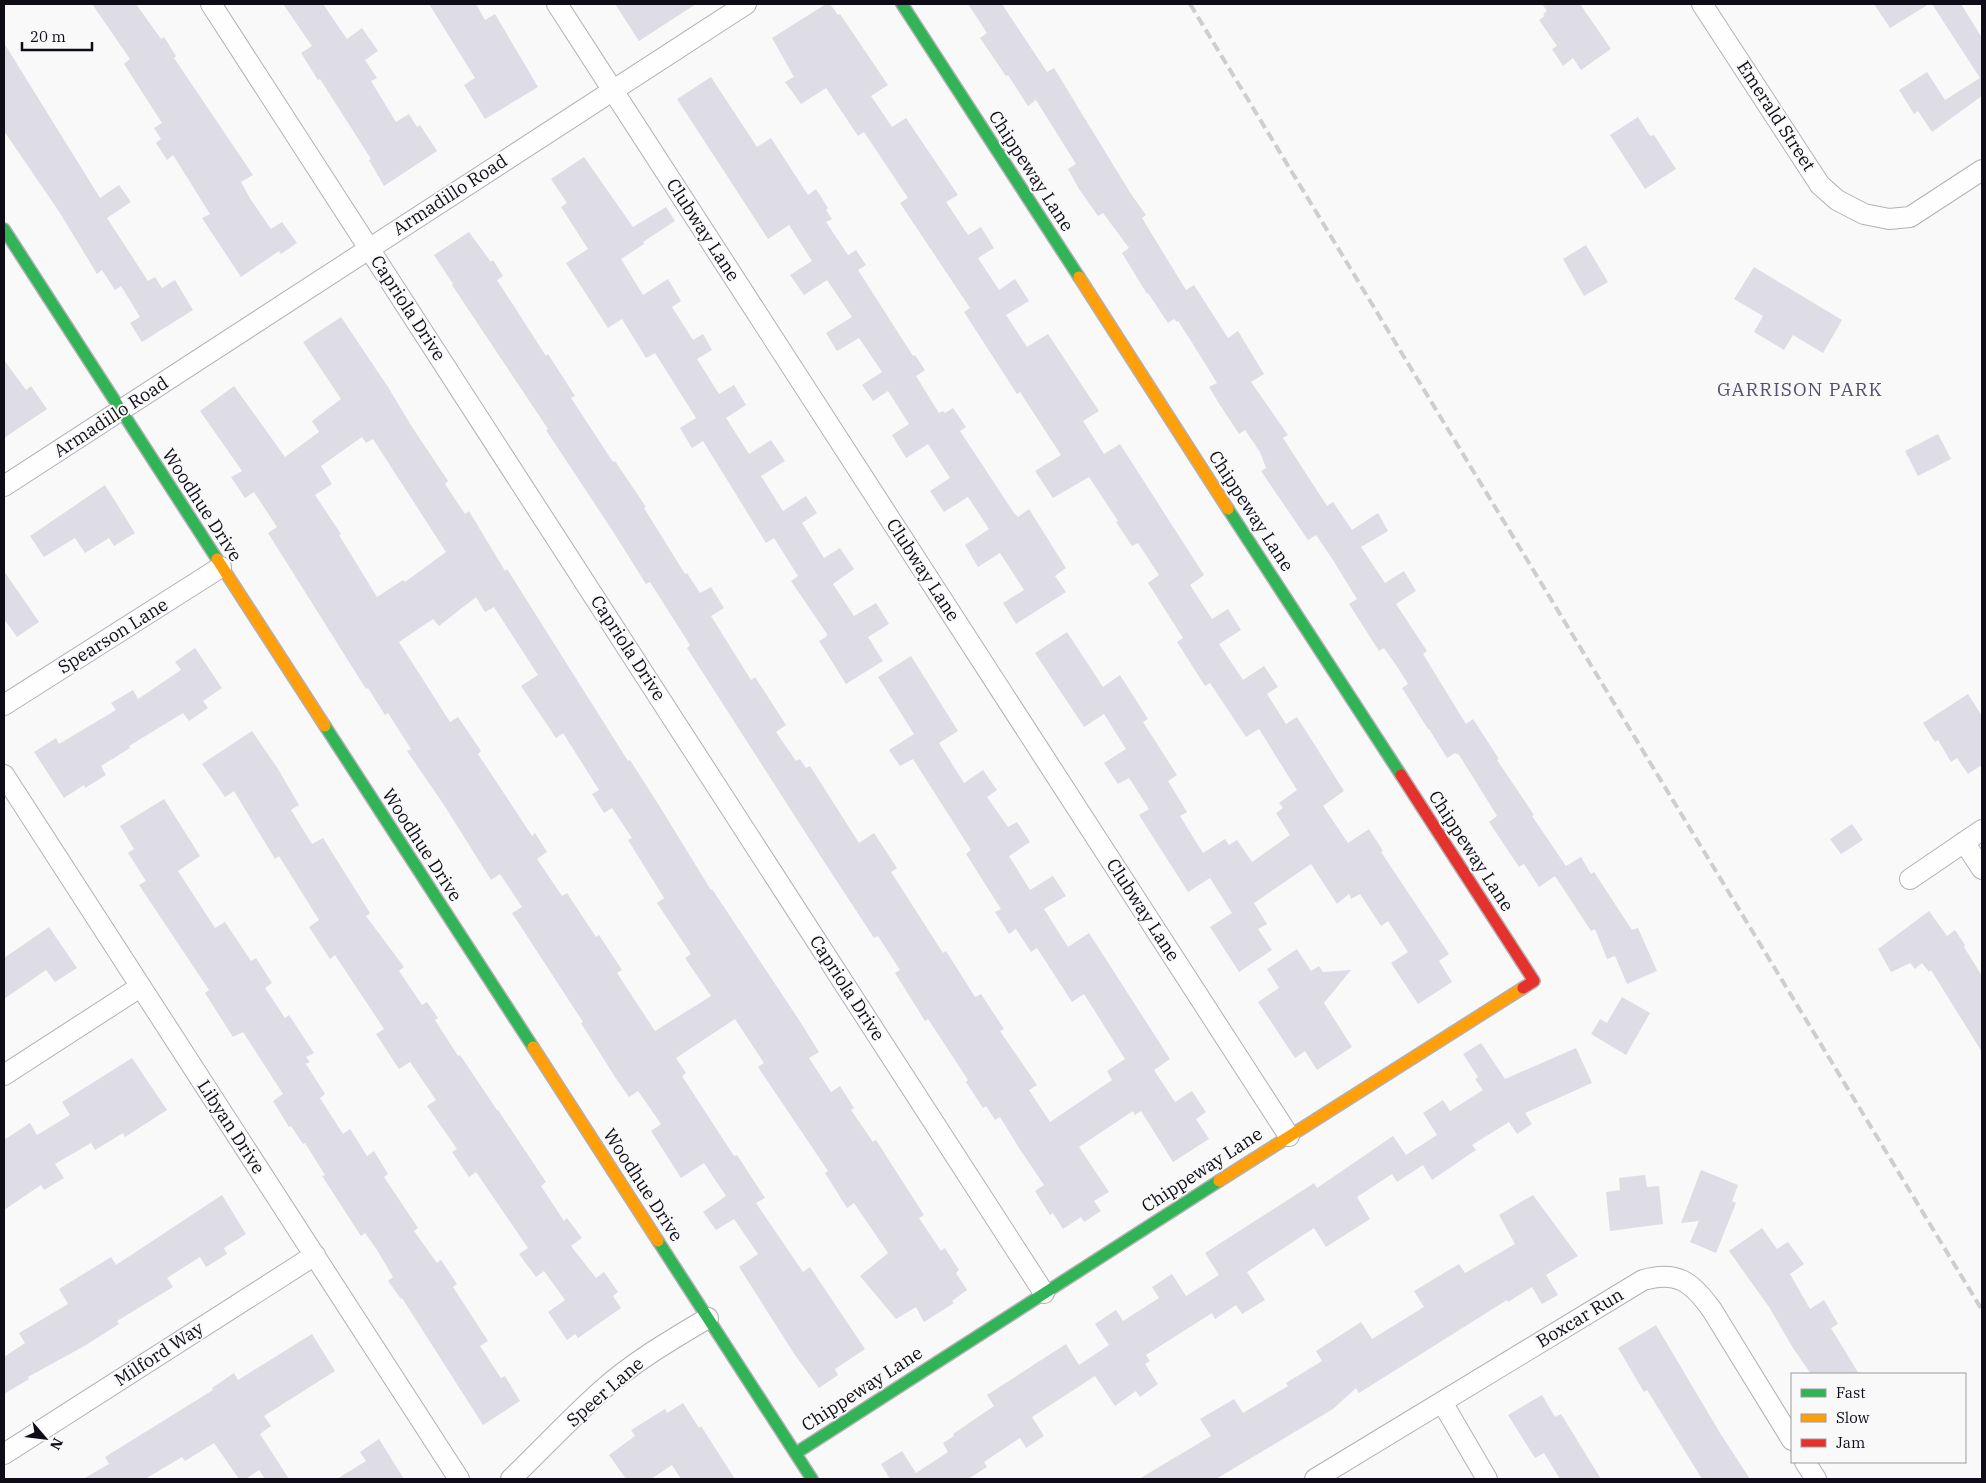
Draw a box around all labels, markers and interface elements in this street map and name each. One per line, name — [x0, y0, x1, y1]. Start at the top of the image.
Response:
scale bar — [22, 20, 92, 52]
text: 20 m — [30, 27, 66, 46]
street label: Emerald Street — [1732, 56, 1821, 175]
street label: Chippeway Lane — [984, 106, 1079, 235]
street label: Armadillo Road — [388, 149, 511, 240]
street label: Clubway Lane — [662, 174, 745, 285]
street label: Capriola Drive — [366, 251, 451, 365]
street label: Armadillo Road — [49, 371, 172, 462]
district label: GARRISON PARK — [1717, 377, 1883, 401]
street label: Woodhue Drive — [157, 444, 247, 565]
street label: Chippeway Lane — [1204, 446, 1299, 575]
street label: Clubway Lane — [882, 514, 965, 625]
street label: Capriola Drive — [586, 591, 671, 705]
street label: Spearson Lane — [53, 593, 172, 679]
street label: Woodhue Drive — [377, 784, 467, 905]
street label: Chippeway Lane — [1424, 786, 1519, 915]
street label: Clubway Lane — [1102, 854, 1185, 965]
street label: Capriola Drive — [805, 931, 890, 1045]
street label: Libyan Drive — [193, 1075, 270, 1178]
street label: Chippeway Lane — [1137, 1122, 1266, 1217]
street label: Woodhue Drive — [598, 1124, 688, 1245]
street label: Boxcar Run — [1532, 1283, 1627, 1353]
street label: Milford Way — [110, 1316, 208, 1391]
street label: Chippeway Lane — [797, 1341, 926, 1436]
street label: Speer Lane — [561, 1352, 648, 1431]
legend — [1791, 1373, 1966, 1463]
text: Fast — [1836, 1383, 1866, 1402]
text: Slow — [1836, 1408, 1870, 1427]
north arrow — [20, 1413, 70, 1463]
text: Jam — [1836, 1433, 1865, 1452]
text: N — [46, 1435, 67, 1453]

